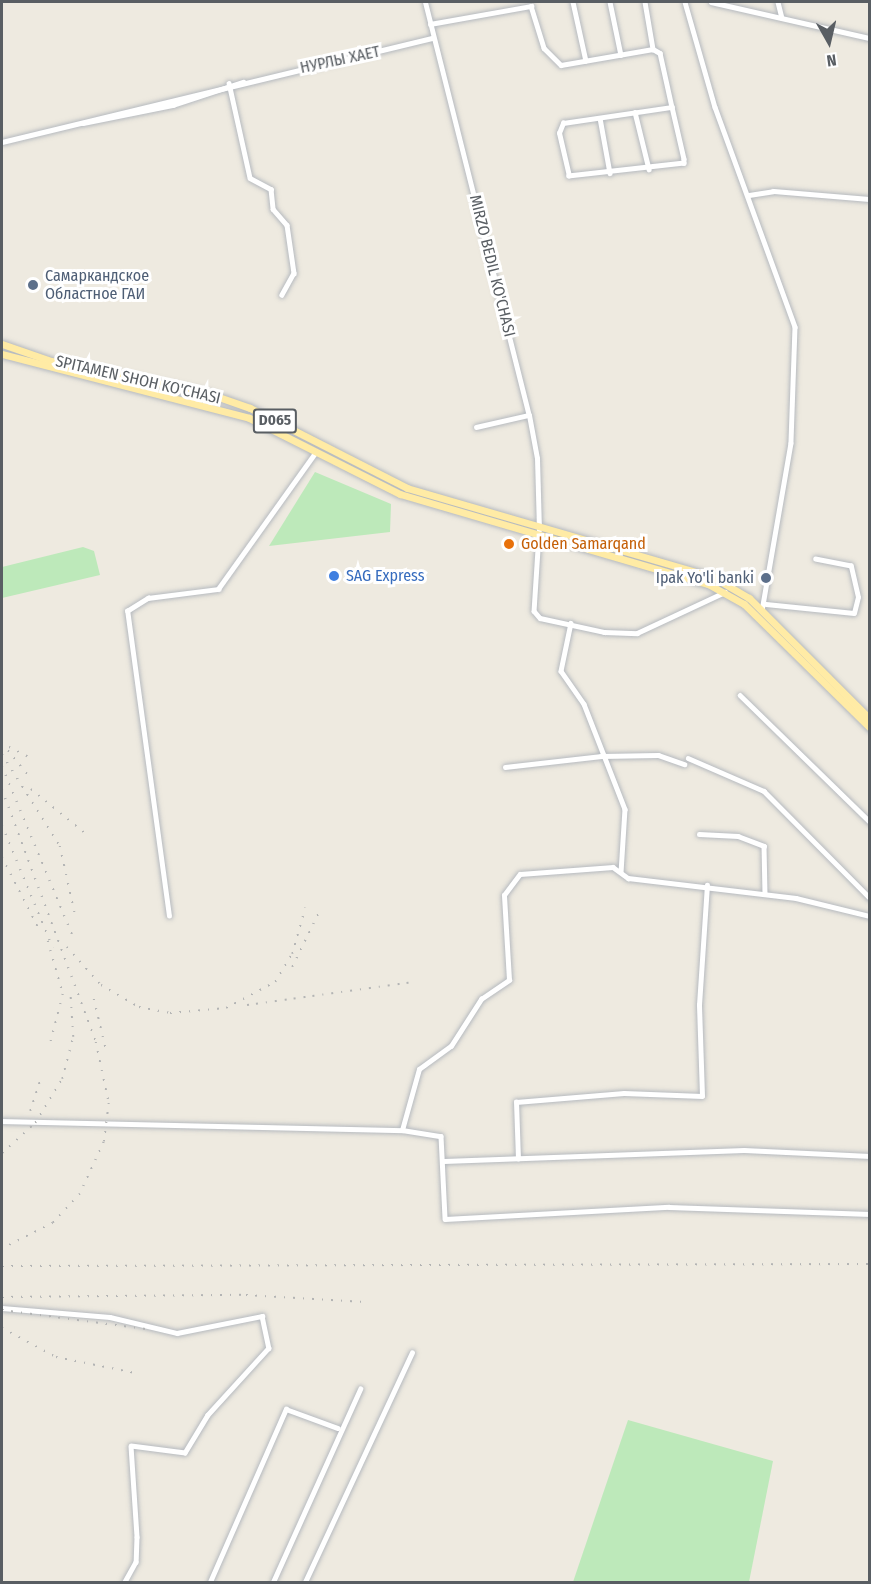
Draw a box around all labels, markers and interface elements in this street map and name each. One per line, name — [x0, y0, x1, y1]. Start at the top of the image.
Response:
north arrow — [799, 12, 859, 72]
street label: НУРЛЫ ХАЕТ — [298, 42, 382, 78]
text: N — [826, 50, 838, 70]
street label: MIRZO BEDIL KO'CHASI — [465, 193, 519, 339]
place label: Самаркандское Областное ГАИ — [45, 266, 149, 304]
marker: Самаркандское Областное ГАИ — [26, 278, 40, 292]
street label: SPITAMEN SHOH KO'CHASI — [54, 352, 222, 408]
road number: D065 — [252, 409, 298, 433]
place label: Golden Samarqand — [521, 534, 646, 554]
marker: Golden Samarqand — [502, 537, 516, 551]
place label: SAG Express — [346, 566, 425, 586]
place label: Ipak Yo'li banki — [656, 568, 754, 588]
marker: SAG Express — [327, 569, 341, 583]
marker: Ipak Yo'li banki — [759, 571, 773, 585]

